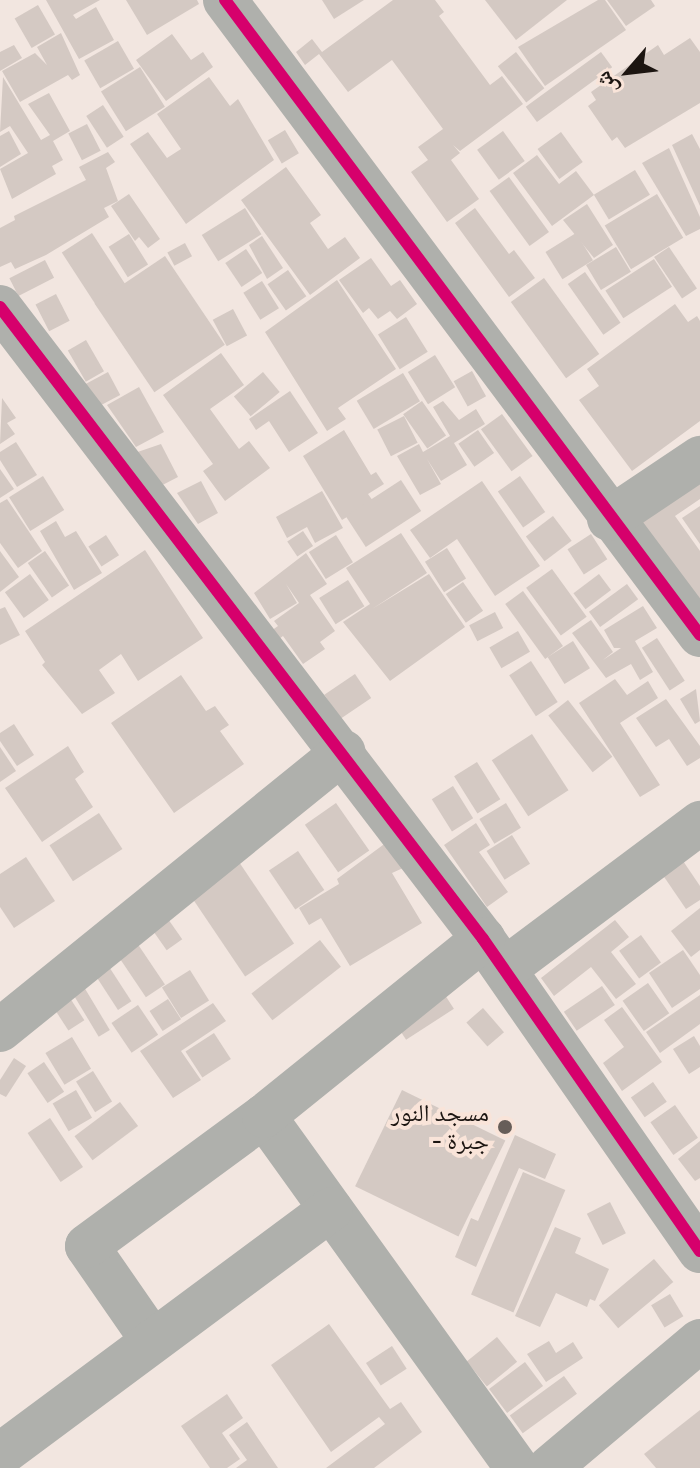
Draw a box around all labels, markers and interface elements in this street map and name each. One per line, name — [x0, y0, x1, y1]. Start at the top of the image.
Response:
north arrow — [588, 32, 668, 112]
text: ش — [589, 67, 624, 100]
place label: مسجد النور - جبرة — [391, 1099, 489, 1155]
marker: مسجد النور - جبرة — [496, 1118, 514, 1136]

